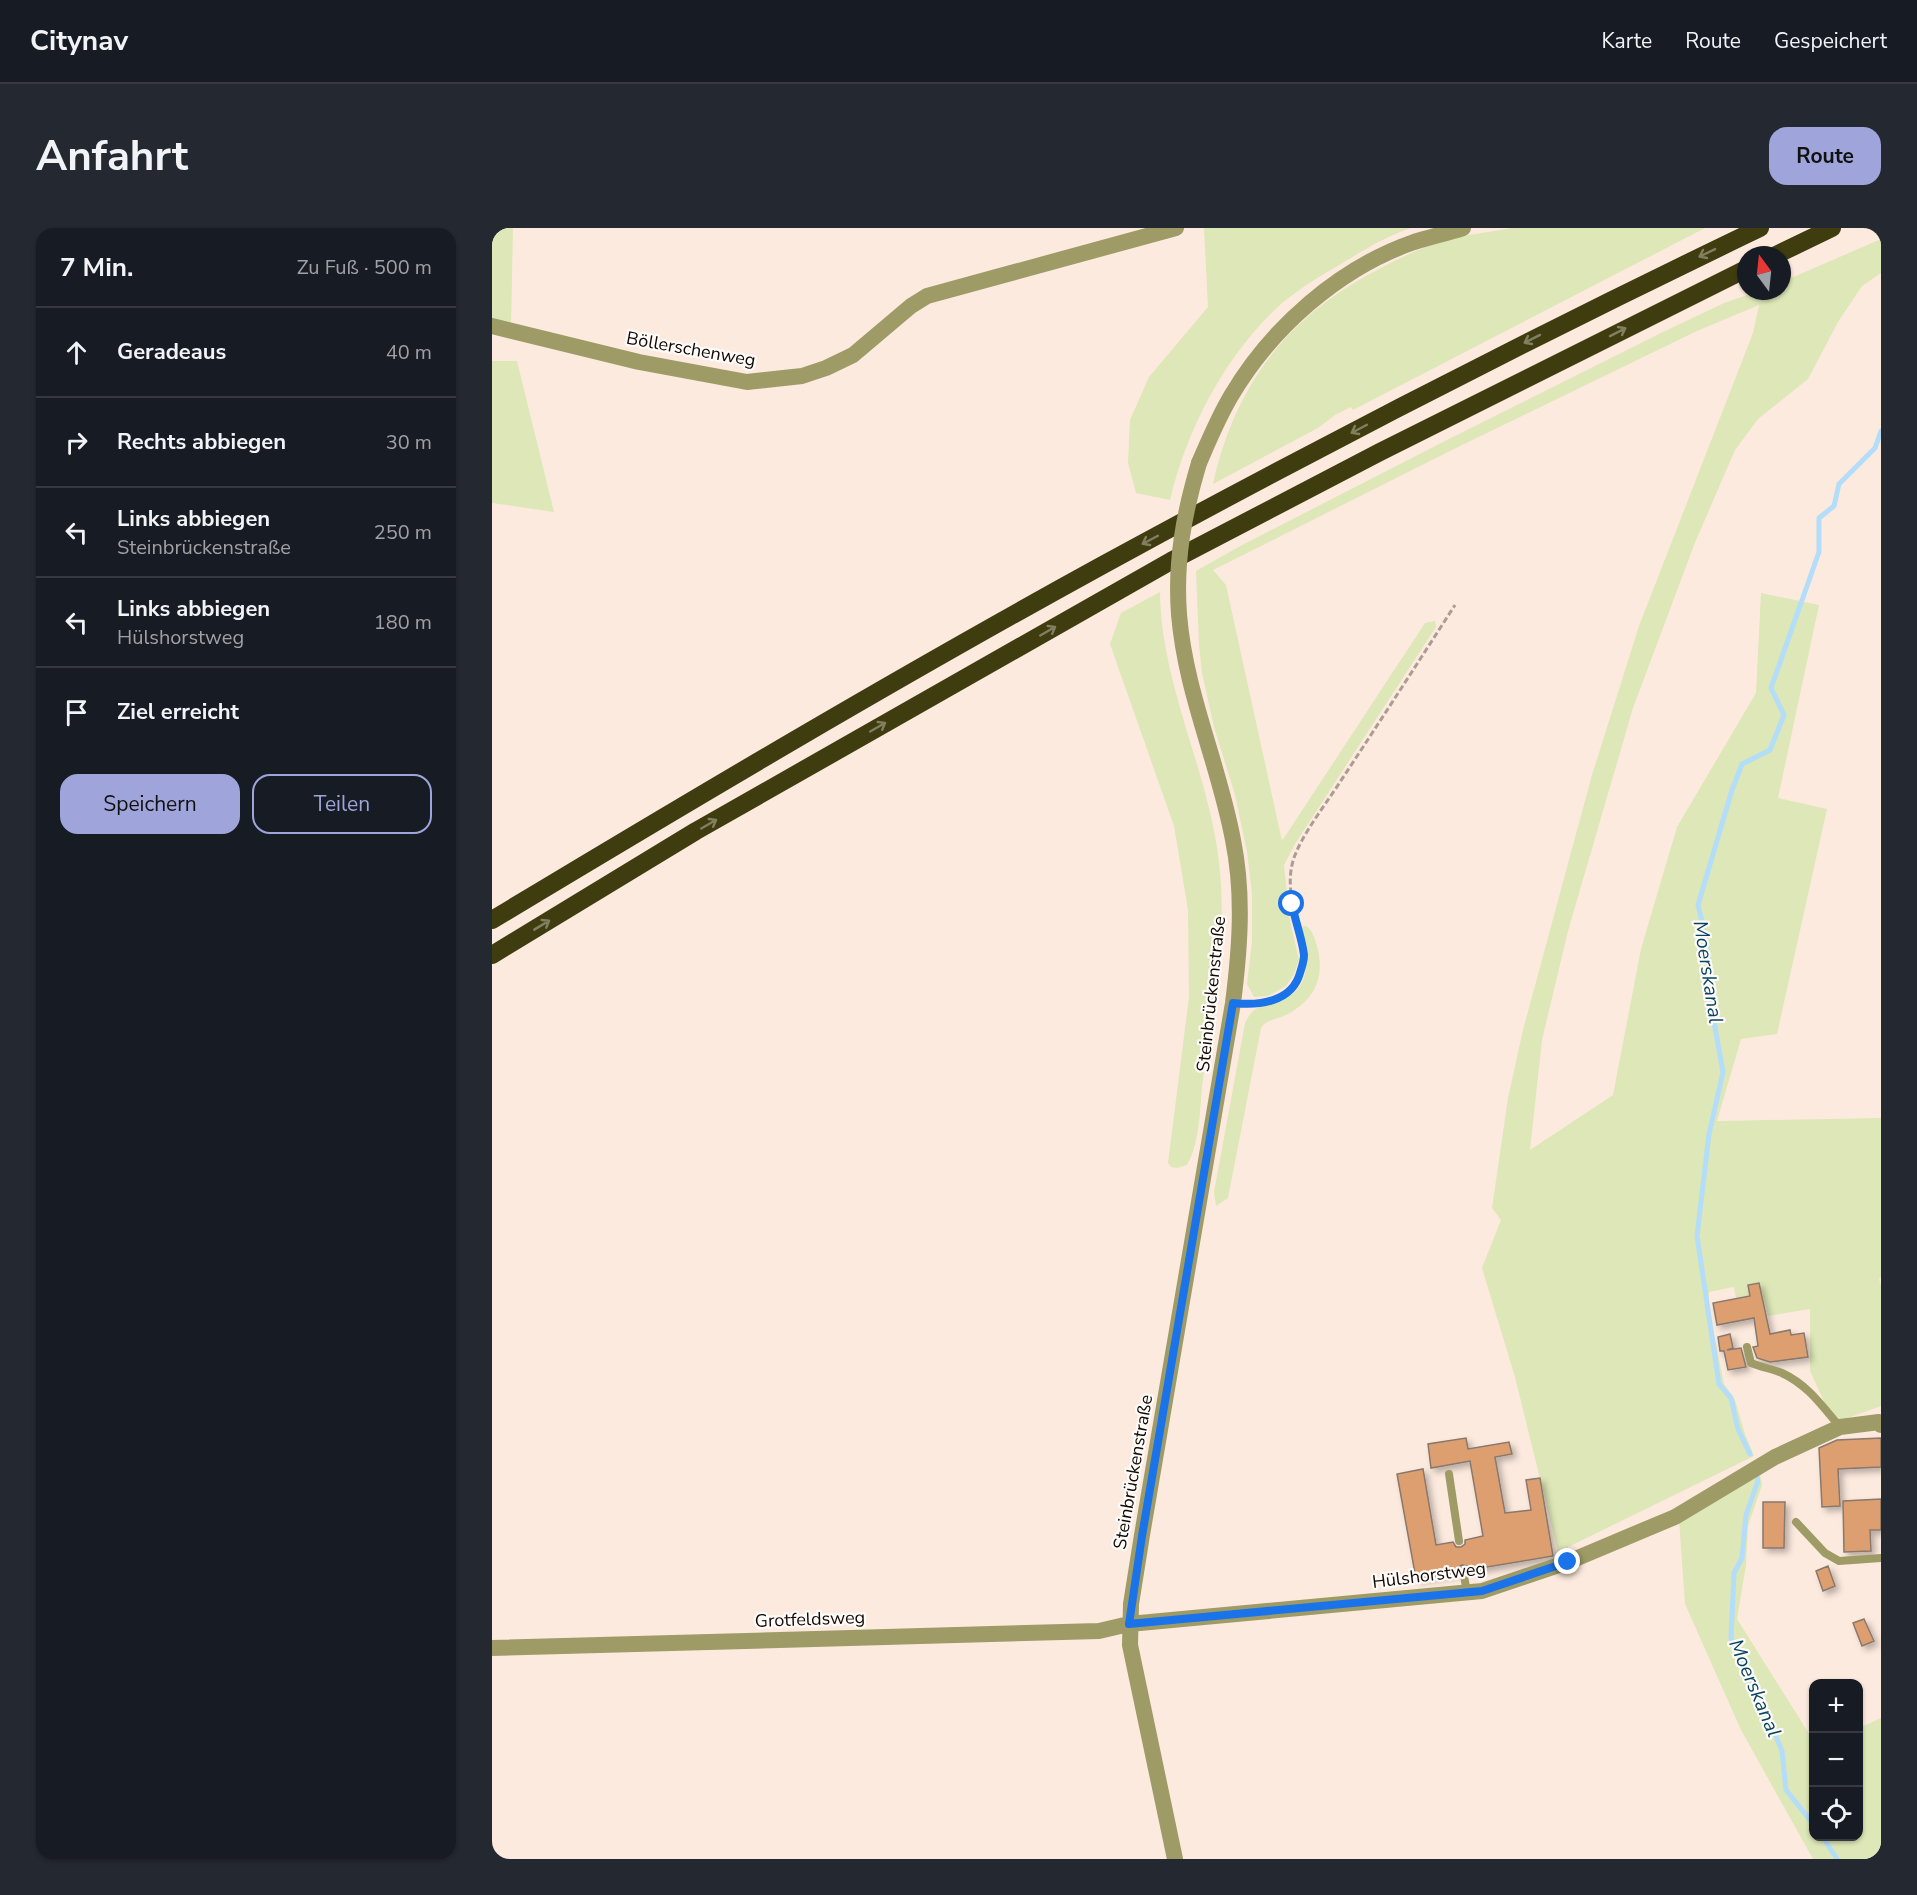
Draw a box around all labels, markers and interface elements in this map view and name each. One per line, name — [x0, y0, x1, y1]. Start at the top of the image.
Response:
text: Citynav — [30, 22, 128, 60]
text: Karte — [1602, 27, 1652, 55]
text: Route — [1685, 27, 1741, 55]
text: Gespeichert — [1774, 27, 1887, 55]
button: Route — [1769, 127, 1881, 185]
text: Anfahrt — [36, 128, 188, 185]
north arrow — [1737, 246, 1791, 300]
one-way arrow — [1698, 248, 1716, 260]
text: 7 Min. — [60, 250, 133, 285]
text: Zu Fuß · 500 m — [297, 254, 432, 281]
street label: Böllerschenweg — [625, 326, 757, 372]
one-way arrow — [1608, 326, 1626, 337]
one-way arrow — [1523, 334, 1541, 346]
icon: ahead — [60, 336, 93, 369]
text: Geradeaus — [117, 337, 226, 367]
text: 40 m — [386, 339, 432, 366]
one-way arrow — [1350, 424, 1368, 436]
icon: right — [60, 426, 93, 459]
text: Rechts abbiegen — [117, 427, 286, 457]
text: 30 m — [386, 429, 432, 456]
text: Links abbiegen — [117, 504, 270, 534]
icon: left — [60, 516, 93, 549]
text: 250 m — [374, 519, 432, 546]
text: Steinbrückenstraße — [117, 534, 291, 561]
one-way arrow — [1141, 535, 1159, 546]
text: Links abbiegen — [117, 594, 270, 624]
icon: left — [60, 606, 93, 639]
text: 180 m — [374, 609, 432, 636]
text: Hülshorstweg — [117, 624, 244, 651]
one-way arrow — [1039, 625, 1056, 637]
icon: arrive — [60, 696, 93, 729]
text: Ziel erreicht — [117, 697, 239, 727]
one-way arrow — [869, 721, 886, 733]
button: Speichern — [60, 774, 240, 834]
button: Teilen — [252, 774, 432, 834]
one-way arrow — [700, 817, 717, 829]
route start — [1278, 890, 1304, 916]
street label: Steinbrückenstraße — [1191, 915, 1231, 1073]
one-way arrow — [533, 918, 550, 930]
water label: Moerskanal — [1687, 919, 1729, 1026]
street label: Steinbrückenstraße — [1108, 1393, 1158, 1551]
route end — [1554, 1548, 1580, 1574]
street label: Hülshorstweg — [1371, 1556, 1487, 1594]
street label: Grotfeldsweg — [754, 1605, 866, 1633]
water label: Moerskanal — [1722, 1635, 1788, 1741]
map controls — [1809, 1679, 1863, 1841]
button: + — [1809, 1679, 1863, 1733]
button: − — [1809, 1733, 1863, 1787]
button: locate — [1809, 1787, 1863, 1841]

